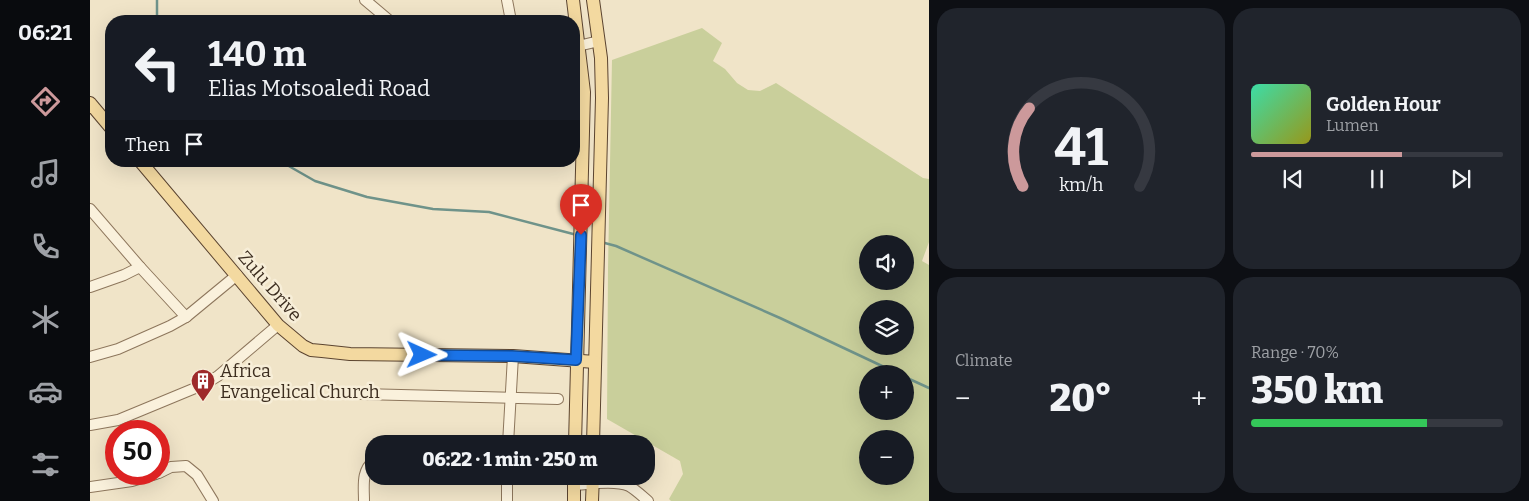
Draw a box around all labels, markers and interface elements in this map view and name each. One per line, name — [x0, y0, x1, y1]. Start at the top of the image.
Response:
text: 06:21 — [18, 19, 72, 46]
text: 140 m — [208, 33, 306, 75]
icon: left — [125, 35, 190, 100]
text: Elias Motsoaledi Road — [208, 75, 430, 102]
icon: directions — [28, 84, 63, 119]
text: Golden Hour — [1326, 93, 1441, 116]
text: 41 — [1054, 116, 1109, 179]
text: Lumen — [1326, 116, 1379, 135]
icon: arrive — [180, 130, 208, 158]
text: Then — [125, 133, 170, 156]
icon: music — [28, 156, 63, 191]
icon: previous — [1279, 165, 1307, 193]
icon: pause — [1363, 165, 1391, 193]
icon: next — [1447, 165, 1475, 193]
text: km/h — [1059, 174, 1103, 196]
pin — [560, 184, 602, 235]
icon: arrive — [567, 191, 595, 219]
icon: phone — [28, 229, 63, 264]
map controls — [859, 235, 914, 485]
button: sound — [859, 235, 914, 290]
street label: Zulu Drive — [233, 246, 307, 326]
button: layers — [859, 300, 914, 355]
icon: climate — [28, 302, 63, 337]
position arrow — [395, 328, 447, 380]
text: Range · 70% — [1251, 343, 1339, 362]
text: Climate — [955, 351, 1013, 370]
place label: Africa Evangelical Church — [220, 360, 380, 403]
button: + — [859, 365, 914, 420]
text: 350 km — [1251, 367, 1383, 413]
building icon: Africa Evangelical Church — [190, 368, 216, 402]
icon: car — [28, 374, 63, 409]
text: 20° — [1050, 375, 1112, 421]
text: − — [955, 382, 970, 415]
text: + — [1191, 382, 1207, 415]
speed limit sign: 50 — [105, 420, 170, 485]
button: − — [859, 430, 914, 485]
icon: filters — [28, 447, 63, 482]
text: 06:22 · 1 min · 250 m — [423, 448, 597, 471]

